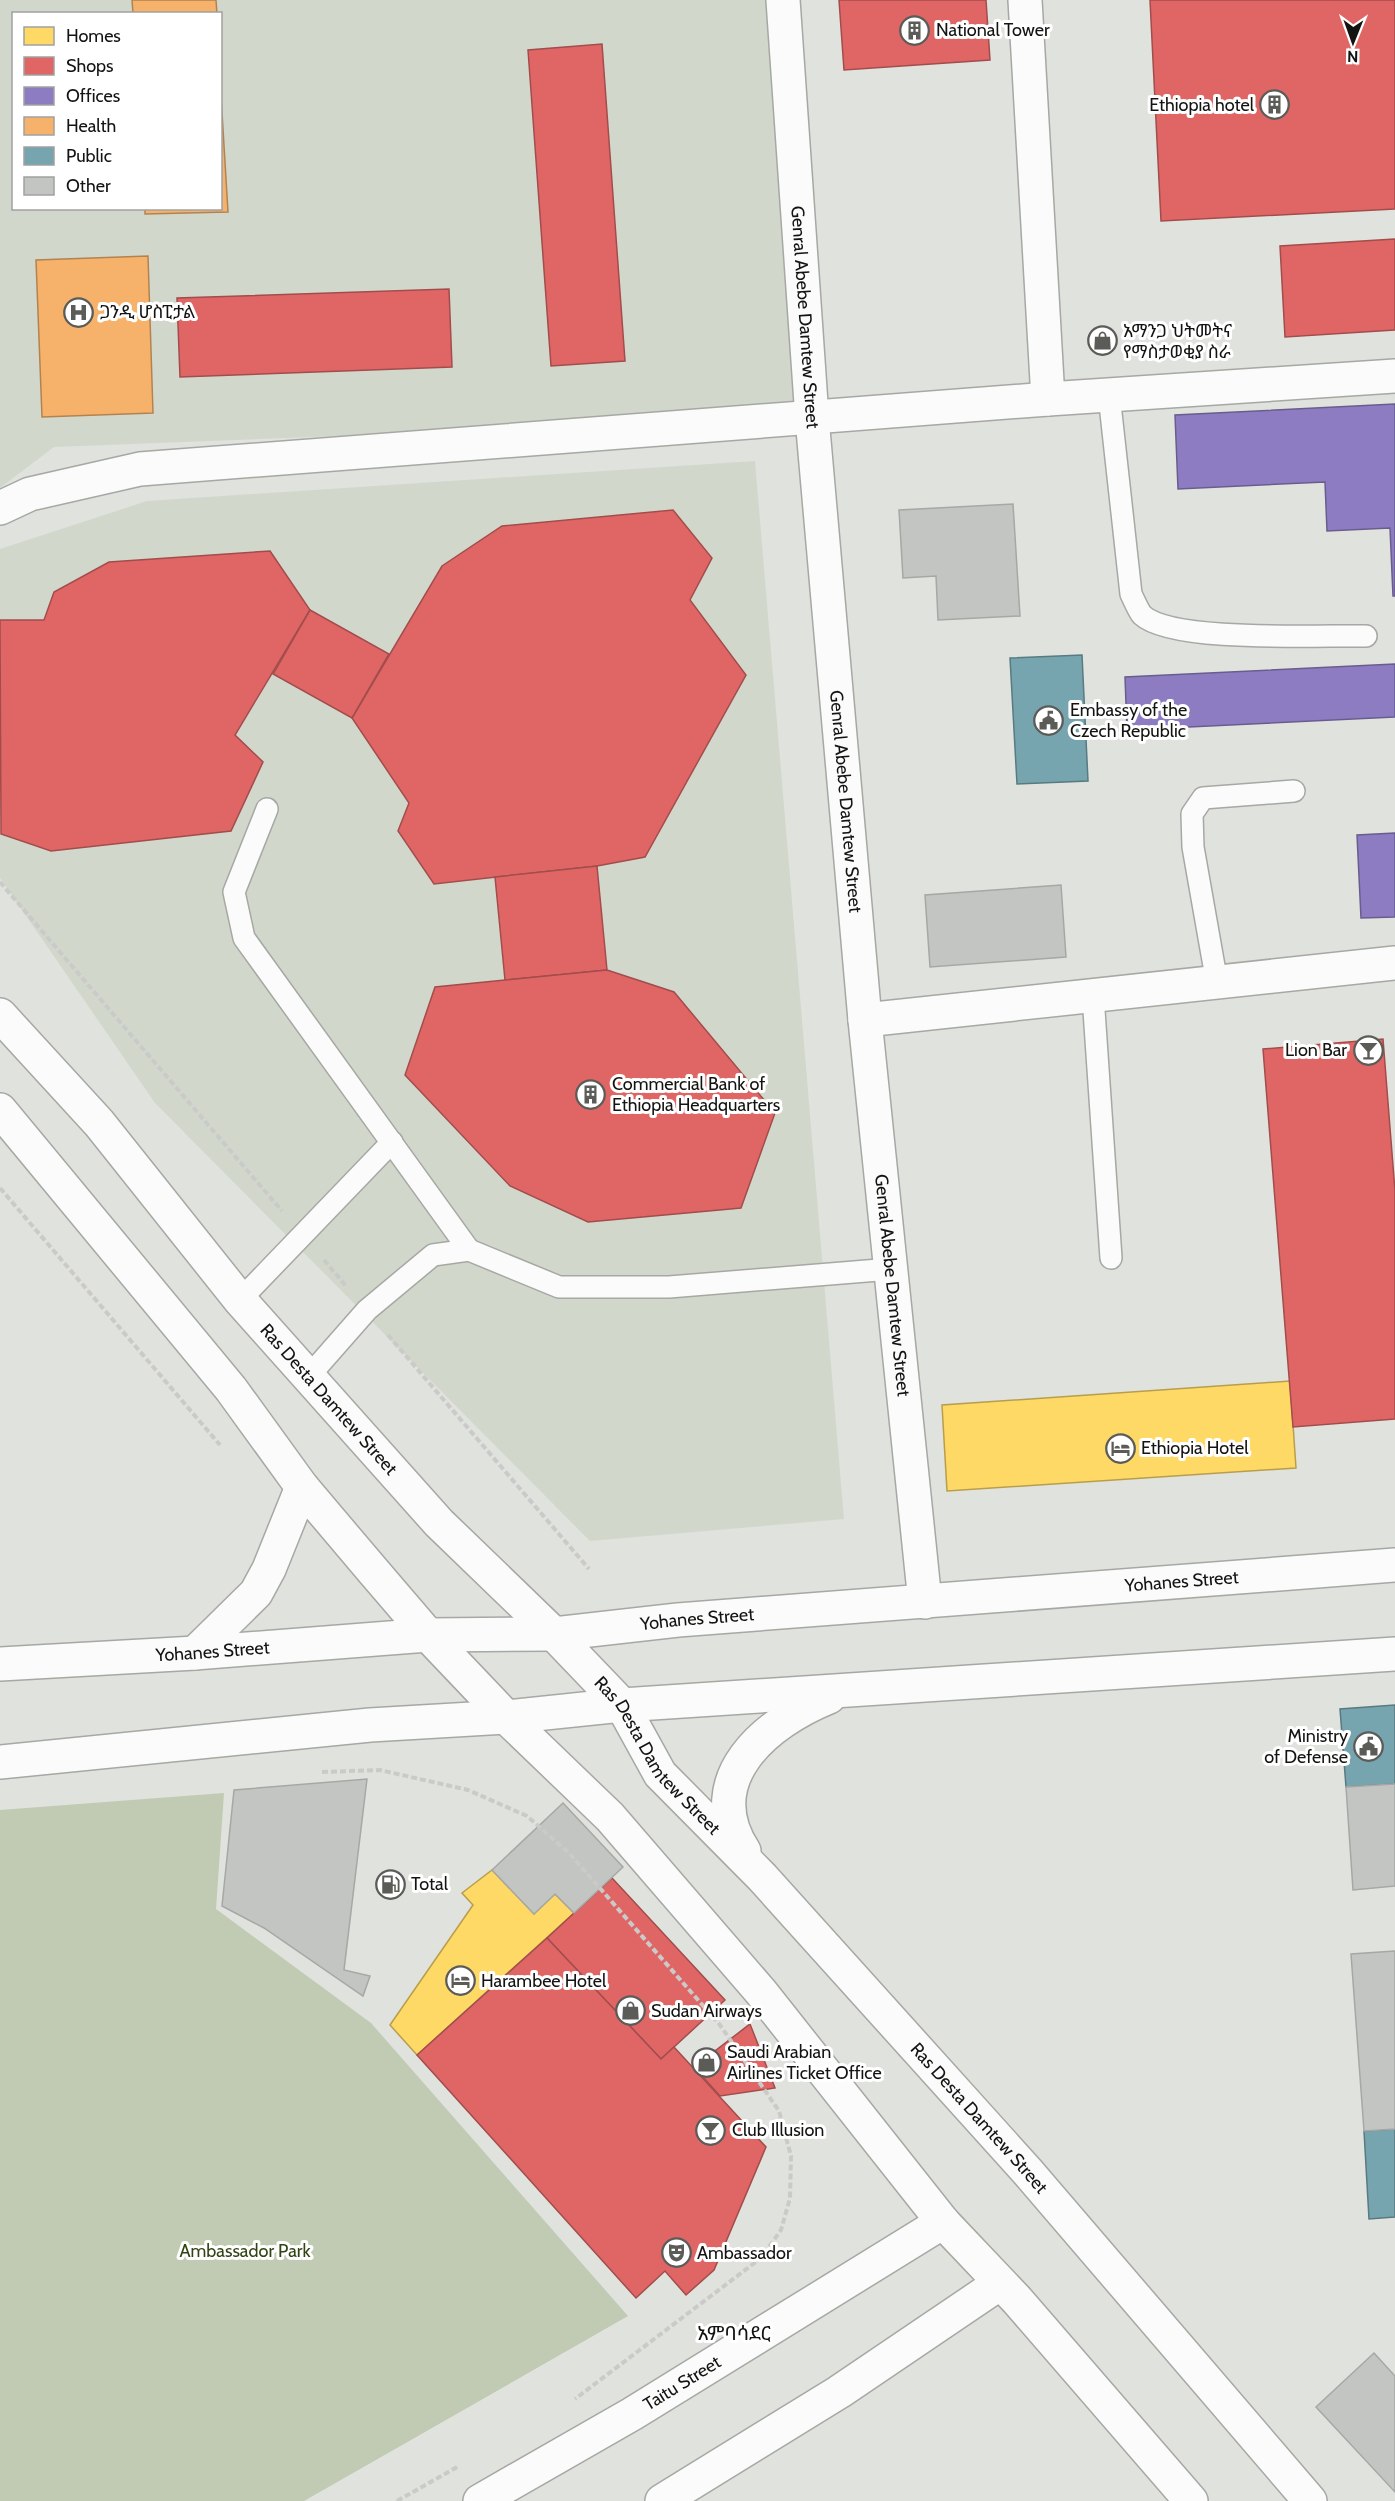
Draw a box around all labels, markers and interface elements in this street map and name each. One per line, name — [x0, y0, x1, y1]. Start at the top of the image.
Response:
legend — [12, 12, 222, 210]
north arrow — [1323, 12, 1383, 72]
building icon: National Tower — [899, 14, 931, 46]
place label: National Tower — [936, 19, 1050, 41]
text: Homes — [66, 25, 121, 47]
text: N — [1347, 47, 1359, 66]
text: Shops — [66, 55, 114, 77]
text: Offices — [66, 85, 120, 107]
building icon: Ethiopia hotel — [1259, 89, 1291, 121]
place label: Ethiopia hotel — [1149, 94, 1255, 116]
text: Health — [66, 115, 116, 137]
text: Public — [66, 145, 112, 167]
text: Other — [66, 175, 111, 197]
street label: Genral Abebe Damtew Street — [786, 205, 824, 430]
hospital icon: ጋንዲ ሆስፒታል — [63, 296, 95, 328]
place label: ጋንዲ ሆስፒታል — [100, 301, 195, 323]
place label: አማንጋ ህትመትና የማስታወቂያ ስራ — [1123, 320, 1232, 363]
shop icon: አማንጋ ህትመትና የማስታወቂያ ስራ — [1086, 325, 1118, 357]
street label: Genral Abebe Damtew Street — [825, 689, 867, 914]
place label: Embassy of the Czech Republic — [1070, 699, 1187, 742]
public building icon: Embassy of the Czech Republic — [1033, 704, 1065, 736]
bar icon: Lion Bar — [1352, 1034, 1384, 1066]
place label: Lion Bar — [1285, 1039, 1347, 1061]
place label: Commercial Bank of Ethiopia Headquarters — [612, 1073, 780, 1116]
building icon: Commercial Bank of Ethiopia Headquarters — [575, 1078, 607, 1110]
street label: Genral Abebe Damtew Street — [870, 1173, 915, 1397]
street label: Ras Desta Damtew Street — [255, 1319, 402, 1480]
hotel icon: Ethiopia Hotel — [1104, 1432, 1136, 1464]
place label: Ethiopia Hotel — [1141, 1437, 1249, 1459]
street label: Yohanes Street — [1123, 1566, 1239, 1597]
street label: Yohanes Street — [638, 1603, 755, 1635]
street label: Yohanes Street — [154, 1636, 270, 1666]
street label: Ras Desta Damtew Street — [590, 1672, 725, 1839]
place label: Ministry of Defense — [1264, 1725, 1348, 1768]
public building icon: Ministry of Defense — [1353, 1730, 1385, 1762]
fuel station icon: Total — [374, 1868, 406, 1900]
place label: Total — [411, 1873, 449, 1895]
hotel icon: Harambee Hotel — [444, 1965, 476, 1997]
place label: Harambee Hotel — [481, 1970, 607, 1992]
shop icon: Sudan Airways — [614, 1995, 646, 2027]
place label: Sudan Airways — [651, 2000, 762, 2022]
street label: Ras Desta Damtew Street — [906, 2038, 1052, 2198]
place label: Saudi Arabian Airlines Ticket Office — [727, 2041, 882, 2084]
shop icon: Saudi Arabian Airlines Ticket Office — [690, 2046, 722, 2078]
bar icon: Club Illusion — [695, 2114, 727, 2146]
place label: Club Illusion — [732, 2119, 824, 2141]
theatre icon: Ambassador — [660, 2237, 692, 2269]
park label: Ambassador Park — [179, 2240, 311, 2262]
place label: Ambassador — [697, 2242, 792, 2264]
district label: አምባሳደር — [697, 2321, 771, 2345]
street label: Taitu Street — [639, 2351, 725, 2415]

